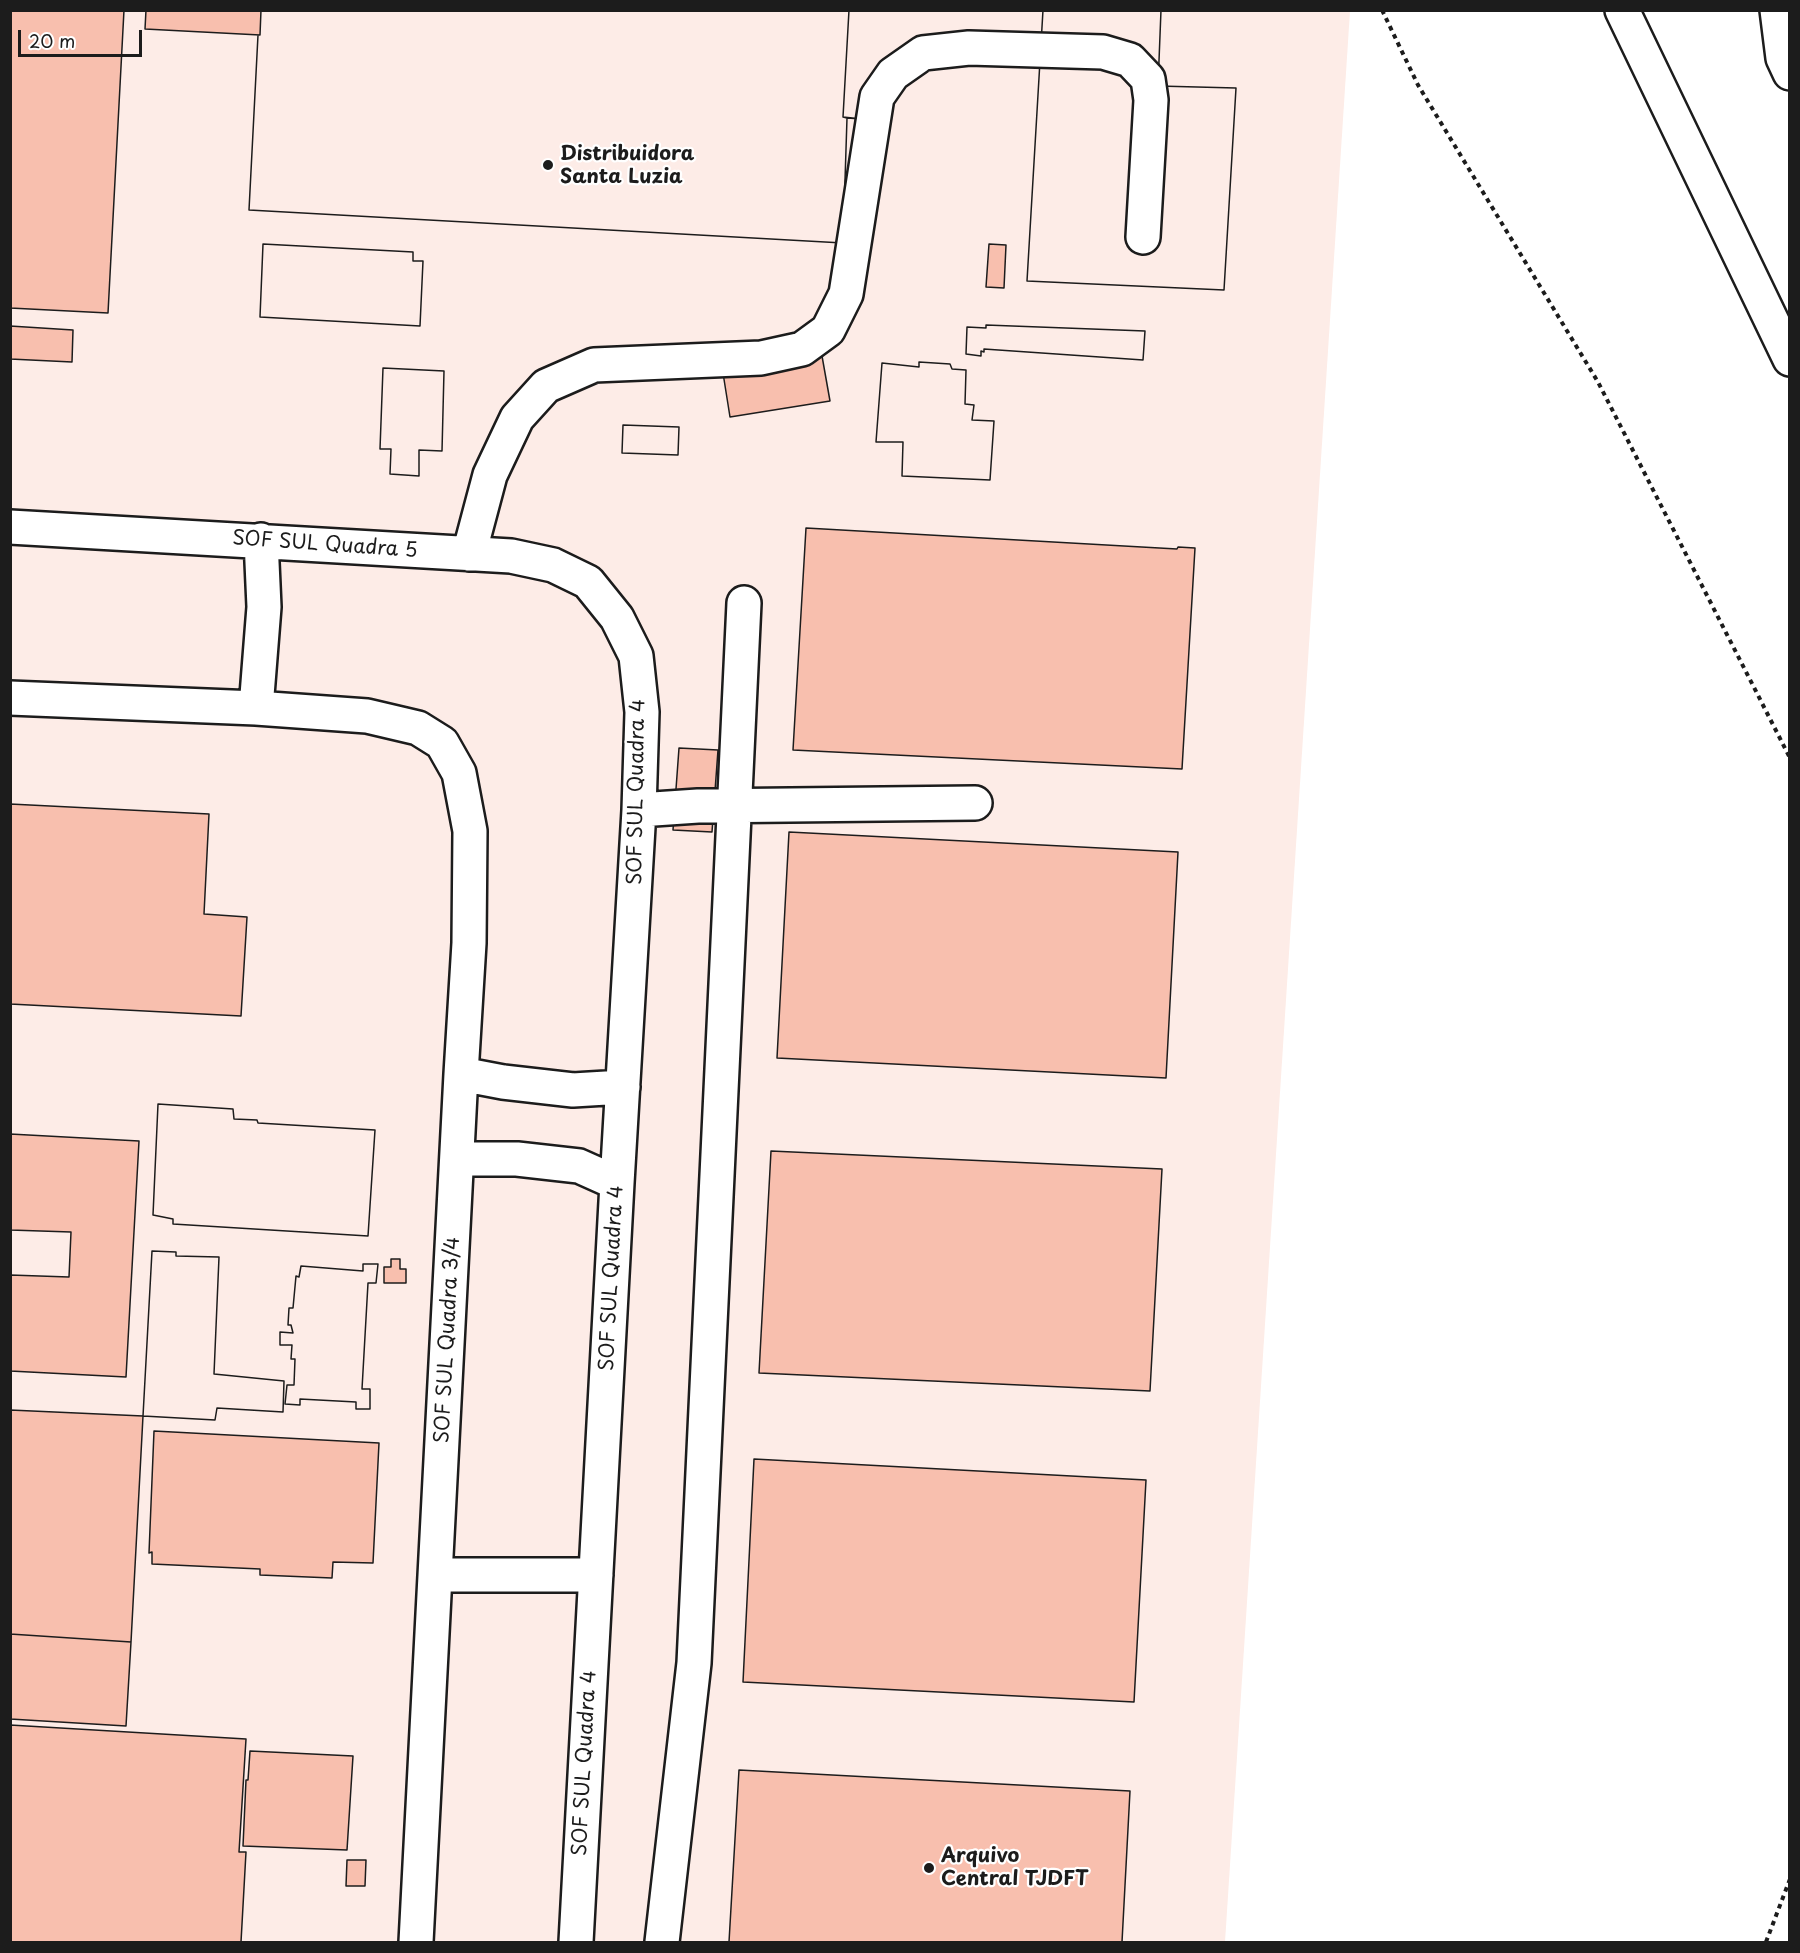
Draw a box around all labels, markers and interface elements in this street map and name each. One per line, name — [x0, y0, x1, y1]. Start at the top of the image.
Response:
scale bar — [21, 18, 146, 56]
text: 20 m — [29, 27, 75, 54]
place label: Distribuidora Santa Luzia — [560, 142, 694, 189]
marker: Distribuidora Santa Luzia — [541, 158, 555, 172]
street label: SOF SUL Quadra 5 — [232, 527, 418, 563]
street label: SOF SUL Quadra 4 — [623, 699, 651, 885]
street label: SOF SUL Quadra 4 — [595, 1185, 629, 1371]
street label: SOF SUL Quadra 3/4 — [431, 1236, 465, 1444]
street label: SOF SUL Quadra 4 — [568, 1670, 602, 1856]
place label: Arquivo Central TJDFT — [941, 1844, 1088, 1891]
marker: Arquivo Central TJDFT — [922, 1861, 936, 1875]

